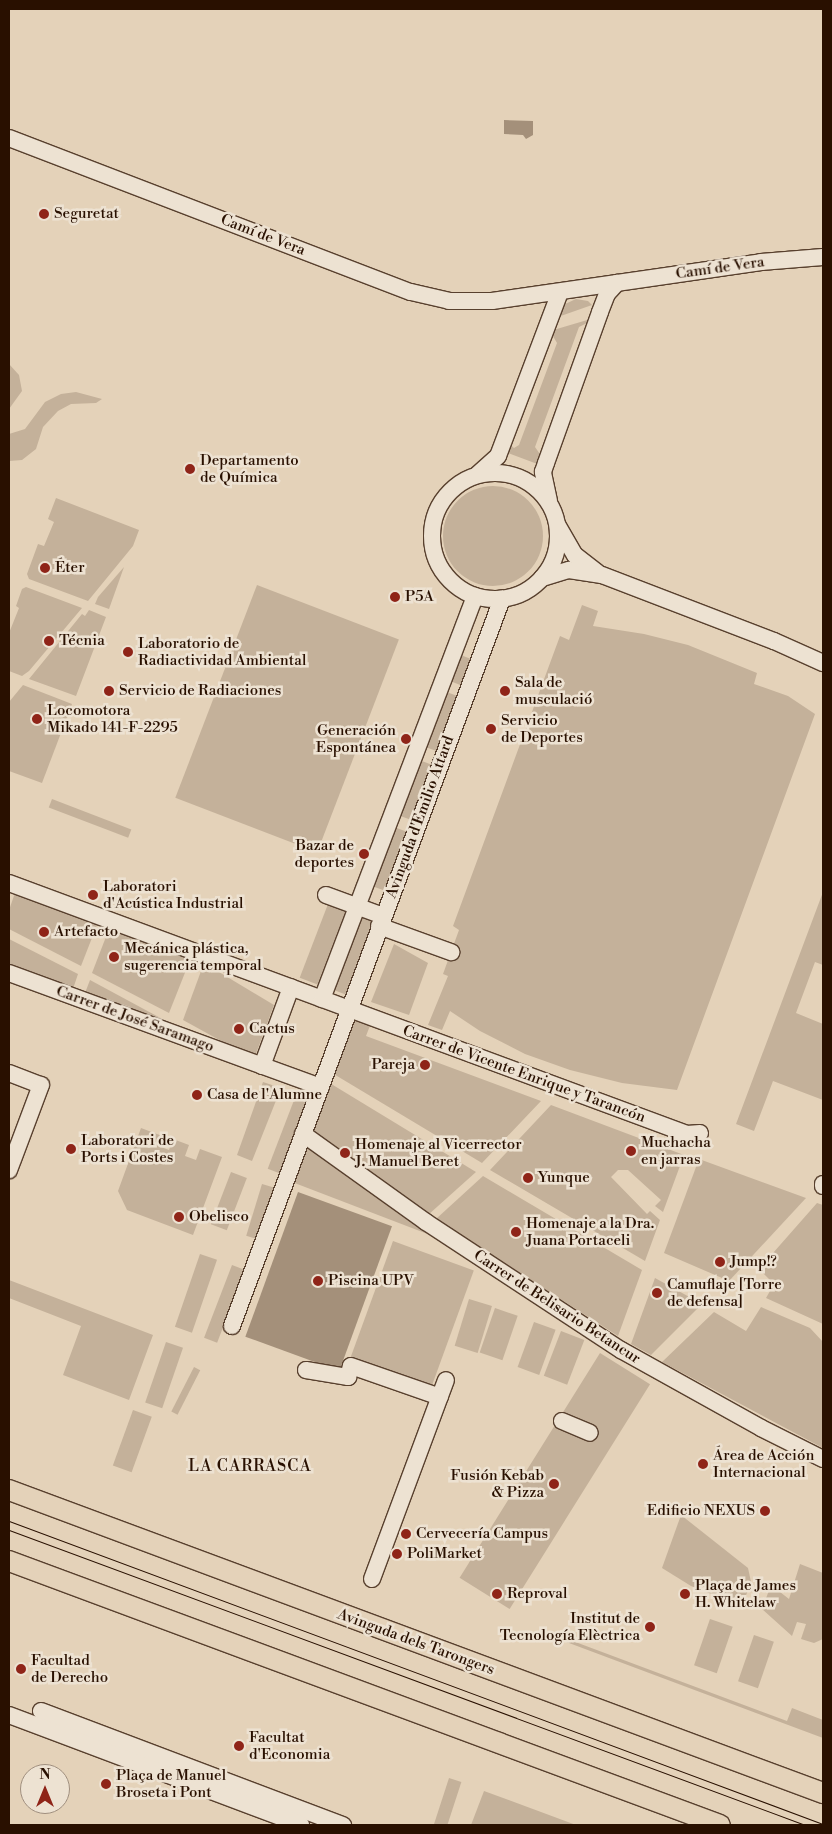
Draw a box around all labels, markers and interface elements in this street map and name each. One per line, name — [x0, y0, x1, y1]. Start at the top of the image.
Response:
place label: Seguretat — [54, 205, 119, 223]
marker: Seguretat — [38, 208, 50, 220]
street label: Camí de Vera — [218, 211, 308, 259]
street label: Camí de Vera — [675, 253, 765, 283]
place label: Departamento de Química — [200, 451, 299, 486]
marker: Departamento de Química — [184, 463, 196, 475]
place label: Éter — [55, 559, 85, 577]
marker: Éter — [39, 562, 51, 574]
place label: P5A — [405, 588, 434, 606]
marker: P5A — [389, 591, 401, 603]
place label: Técnia — [59, 632, 105, 650]
place label: Laboratorio de Radiactividad Ambiental — [138, 634, 306, 669]
marker: Técnia — [43, 635, 55, 647]
marker: Laboratorio de Radiactividad Ambiental — [122, 646, 134, 658]
place label: Sala de musculació — [515, 673, 592, 708]
place label: Servicio de Radiaciones — [119, 682, 281, 700]
marker: Servicio de Radiaciones — [103, 685, 115, 697]
marker: Sala de musculació — [499, 685, 511, 697]
place label: Locomotora Mikado 141-F-2295 — [47, 701, 178, 736]
place label: Servicio de Deportes — [501, 711, 583, 746]
marker: Locomotora Mikado 141-F-2295 — [31, 713, 43, 725]
place label: Generación Espontánea — [316, 721, 396, 756]
marker: Servicio de Deportes — [485, 723, 497, 735]
street label: Avinguda d'Emilio Attard — [382, 733, 458, 901]
marker: Generación Espontánea — [400, 733, 412, 745]
place label: Bazar de deportes — [295, 836, 354, 871]
marker: Bazar de deportes — [358, 848, 370, 860]
place label: Laboratori d'Acústica Industrial — [103, 877, 244, 912]
marker: Laboratori d'Acústica Industrial — [87, 889, 99, 901]
place label: Artefacto — [54, 923, 118, 941]
marker: Artefacto — [38, 926, 50, 938]
place label: Mecánica plástica, sugerencia temporal — [124, 939, 262, 974]
marker: Mecánica plástica, sugerencia temporal — [108, 951, 120, 963]
street label: Carrer de José Saramago — [54, 982, 216, 1056]
place label: Cactus — [249, 1020, 295, 1038]
street label: Carrer de Vicente Enrique y Tarancón — [400, 1022, 648, 1126]
marker: Cactus — [233, 1023, 245, 1035]
place label: Pareja — [371, 1056, 415, 1074]
marker: Pareja — [419, 1059, 431, 1071]
place label: Casa de l'Alumne — [207, 1086, 322, 1104]
marker: Casa de l'Alumne — [191, 1089, 203, 1101]
place label: Laboratori de Ports i Costes — [81, 1131, 174, 1166]
place label: Muchacha en jarras — [641, 1133, 711, 1168]
place label: Homenaje al Vicerrector J. Manuel Beret — [355, 1135, 522, 1170]
marker: Laboratori de Ports i Costes — [65, 1143, 77, 1155]
marker: Muchacha en jarras — [625, 1145, 637, 1157]
marker: Homenaje al Vicerrector J. Manuel Beret — [339, 1147, 351, 1159]
place label: Yunque — [538, 1169, 590, 1187]
marker: Yunque — [522, 1172, 534, 1184]
place label: Obelisco — [189, 1208, 249, 1226]
marker: Obelisco — [173, 1211, 185, 1223]
place label: Homenaje a la Dra. Juana Portaceli — [526, 1214, 654, 1249]
marker: Homenaje a la Dra. Juana Portaceli — [510, 1226, 522, 1238]
street label: Carrer de Belisario Betancur — [470, 1246, 644, 1368]
place label: Jump!? — [730, 1253, 777, 1271]
marker: Jump!? — [714, 1256, 726, 1268]
place label: Piscina UPV — [328, 1272, 414, 1290]
marker: Piscina UPV — [312, 1275, 324, 1287]
place label: Camuflaje [Torre de defensa] — [667, 1275, 782, 1310]
marker: Camuflaje [Torre de defensa] — [651, 1287, 663, 1299]
place label: Área de Acción Internacional — [713, 1446, 814, 1481]
district label: LA CARRASCA — [187, 1456, 313, 1476]
marker: Área de Acción Internacional — [697, 1458, 709, 1470]
place label: Fusión Kebab & Pizza — [451, 1466, 544, 1501]
marker: Fusión Kebab & Pizza — [548, 1478, 560, 1490]
place label: Edificio NEXUS — [647, 1502, 755, 1520]
marker: Edificio NEXUS — [759, 1505, 771, 1517]
place label: Cervecería Campus — [416, 1525, 548, 1543]
marker: Cervecería Campus — [400, 1528, 412, 1540]
place label: PoliMarket — [407, 1545, 482, 1563]
marker: PoliMarket — [391, 1548, 403, 1560]
place label: Plaça de James H. Whitelaw — [695, 1576, 796, 1611]
place label: Reproval — [507, 1585, 567, 1603]
marker: Reproval — [491, 1588, 503, 1600]
marker: Plaça de James H. Whitelaw — [679, 1588, 691, 1600]
street label: Avinguda dels Tarongers — [335, 1605, 497, 1679]
place label: Institut de Tecnología Elèctrica — [500, 1609, 640, 1644]
marker: Institut de Tecnología Elèctrica — [644, 1621, 656, 1633]
place label: Facultad de Derecho — [31, 1651, 108, 1686]
marker: Facultad de Derecho — [15, 1663, 27, 1675]
place label: Facultat d'Economia — [249, 1728, 330, 1763]
marker: Facultat d'Economia — [233, 1740, 245, 1752]
north arrow — [20, 1764, 70, 1814]
text: N — [39, 1766, 51, 1784]
place label: Plaça de Manuel Broseta i Pont — [116, 1766, 226, 1801]
marker: Plaça de Manuel Broseta i Pont — [100, 1778, 112, 1790]

